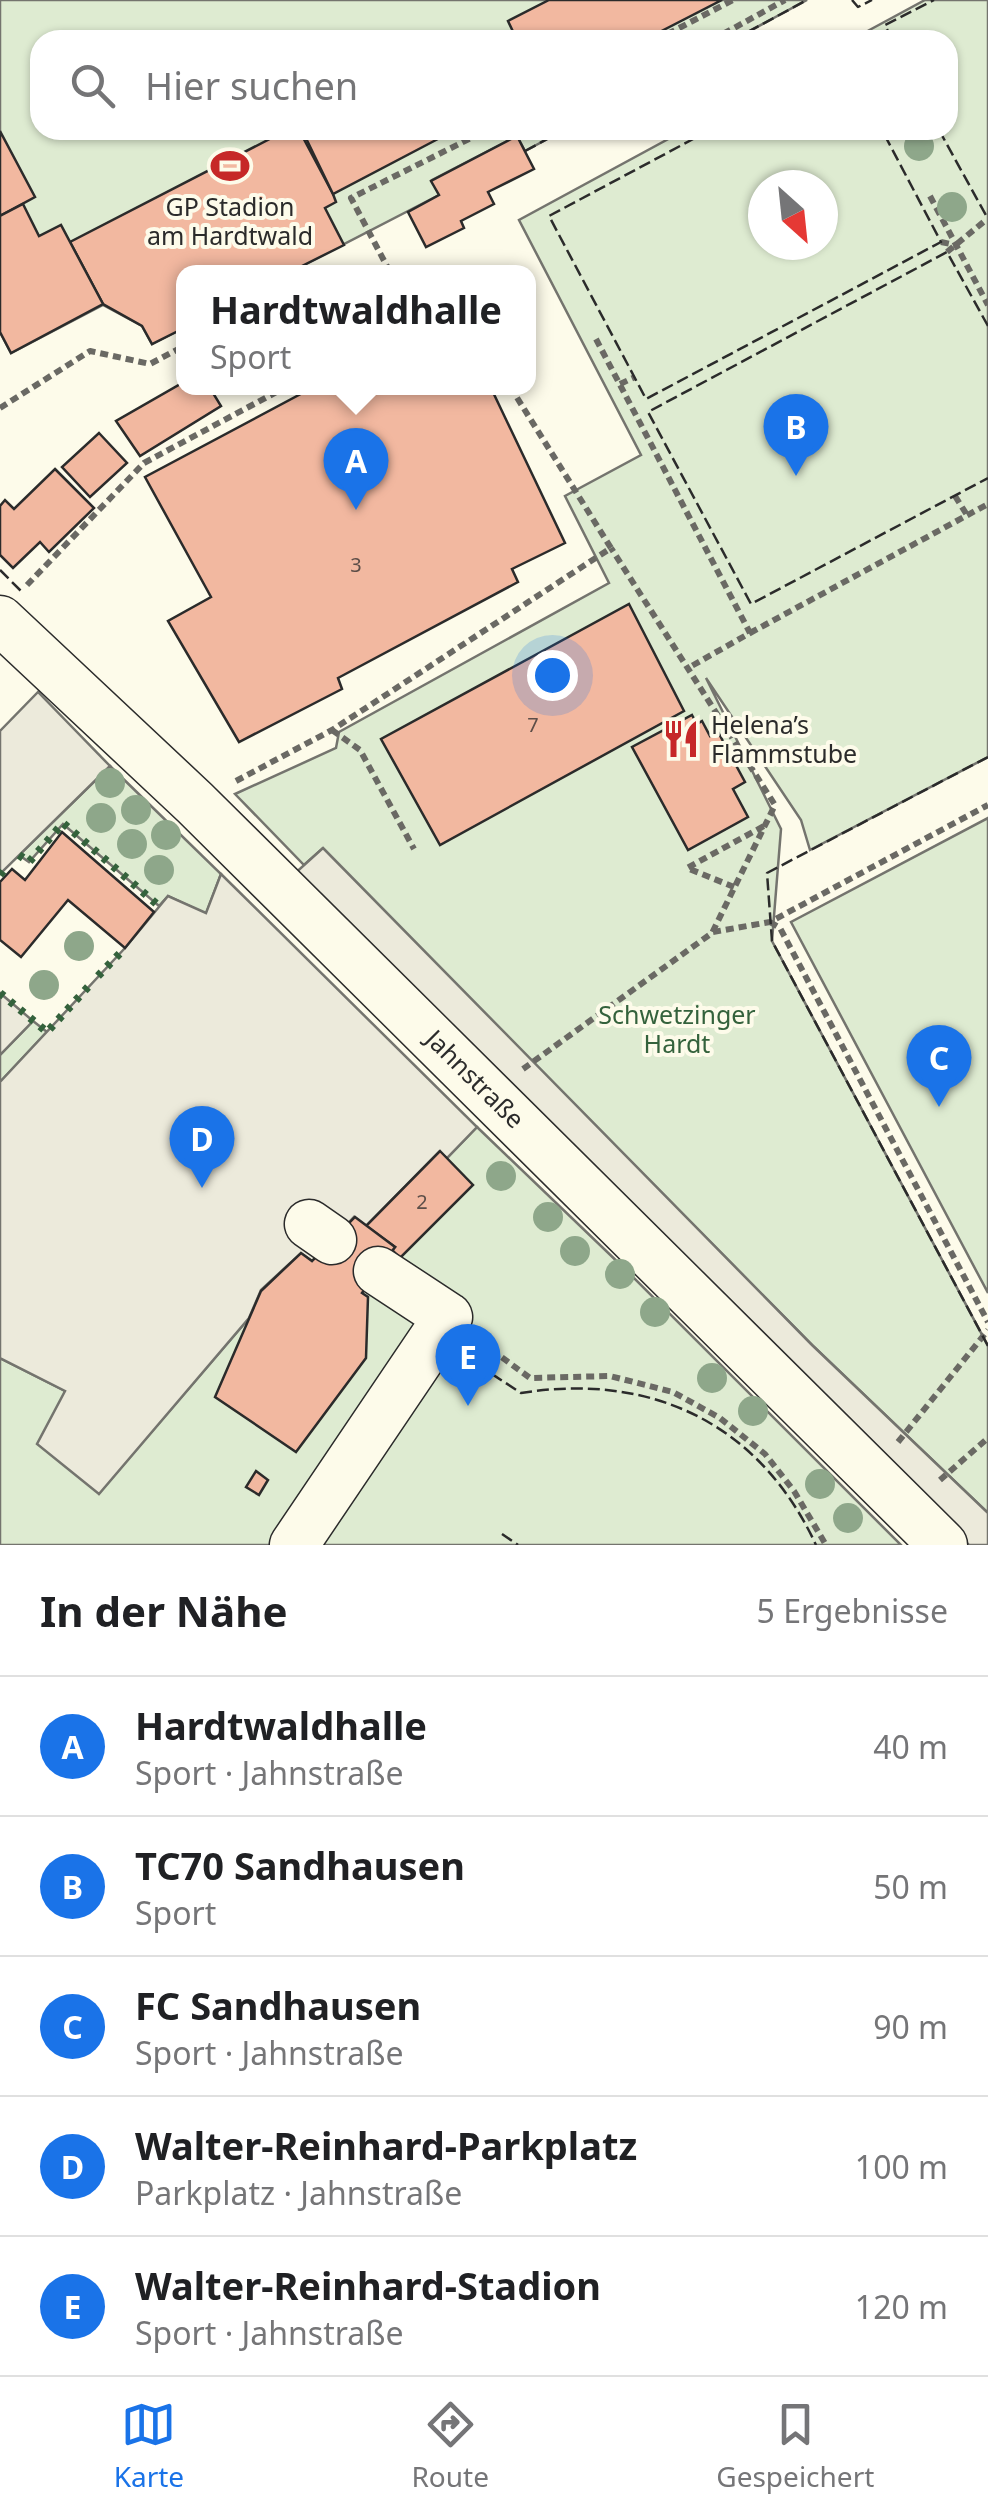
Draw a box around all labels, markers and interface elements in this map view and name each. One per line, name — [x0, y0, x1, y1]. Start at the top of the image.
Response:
search box — [30, 30, 958, 140]
icon: search — [65, 58, 120, 113]
text: Hier suchen — [145, 59, 358, 111]
sports icon: GP Stadion am Hardtwald — [209, 145, 251, 187]
north arrow — [748, 170, 838, 260]
place label: GP Stadion am Hardtwald — [147, 189, 313, 252]
popup — [176, 265, 536, 395]
text: Hardtwaldhalle — [210, 283, 502, 335]
text: Sport — [210, 335, 291, 378]
pin: B — [764, 394, 828, 476]
pin: A — [324, 428, 388, 510]
house number: 3 — [350, 551, 362, 578]
your location — [527, 650, 578, 701]
place label: Helena’s Flammstube — [711, 707, 857, 770]
house number: 7 — [527, 711, 539, 738]
restaurant icon: Helena’s Flammstube — [660, 718, 702, 760]
park label: Schwetzinger Hardt — [598, 997, 756, 1060]
street label: Jahnstraße — [418, 1020, 532, 1135]
pin: C — [906, 1024, 972, 1107]
pin: D — [170, 1106, 234, 1188]
house number: 2 — [416, 1188, 428, 1215]
pin: E — [436, 1324, 500, 1406]
text: In der Nähe — [40, 1582, 288, 1639]
text: 5 Ergebnisse — [757, 1589, 948, 1632]
text: Hardtwaldhalle — [135, 1699, 427, 1751]
text: A — [61, 1725, 84, 1768]
text: 40 m — [873, 1725, 948, 1768]
text: Sport · Jahnstraße — [135, 1751, 403, 1794]
text: TC70 Sandhausen — [135, 1839, 465, 1891]
text: B — [62, 1865, 83, 1908]
text: 50 m — [873, 1865, 948, 1908]
text: Sport — [135, 1891, 216, 1934]
text: FC Sandhausen — [135, 1979, 421, 2031]
text: C — [62, 2005, 83, 2048]
text: 90 m — [873, 2005, 948, 2048]
text: Sport · Jahnstraße — [135, 2031, 403, 2074]
text: Walter-Reinhard-Parkplatz — [135, 2119, 637, 2171]
text: D — [61, 2145, 84, 2188]
text: 100 m — [855, 2145, 948, 2188]
text: Parkplatz · Jahnstraße — [135, 2171, 462, 2214]
text: Walter-Reinhard-Stadion — [135, 2259, 601, 2311]
text: E — [64, 2285, 81, 2328]
text: 120 m — [855, 2285, 948, 2328]
text: Sport · Jahnstraße — [135, 2311, 403, 2354]
tab: Karte — [114, 2397, 184, 2495]
tab: Route — [411, 2397, 489, 2495]
tab: Gespeichert — [716, 2397, 874, 2495]

